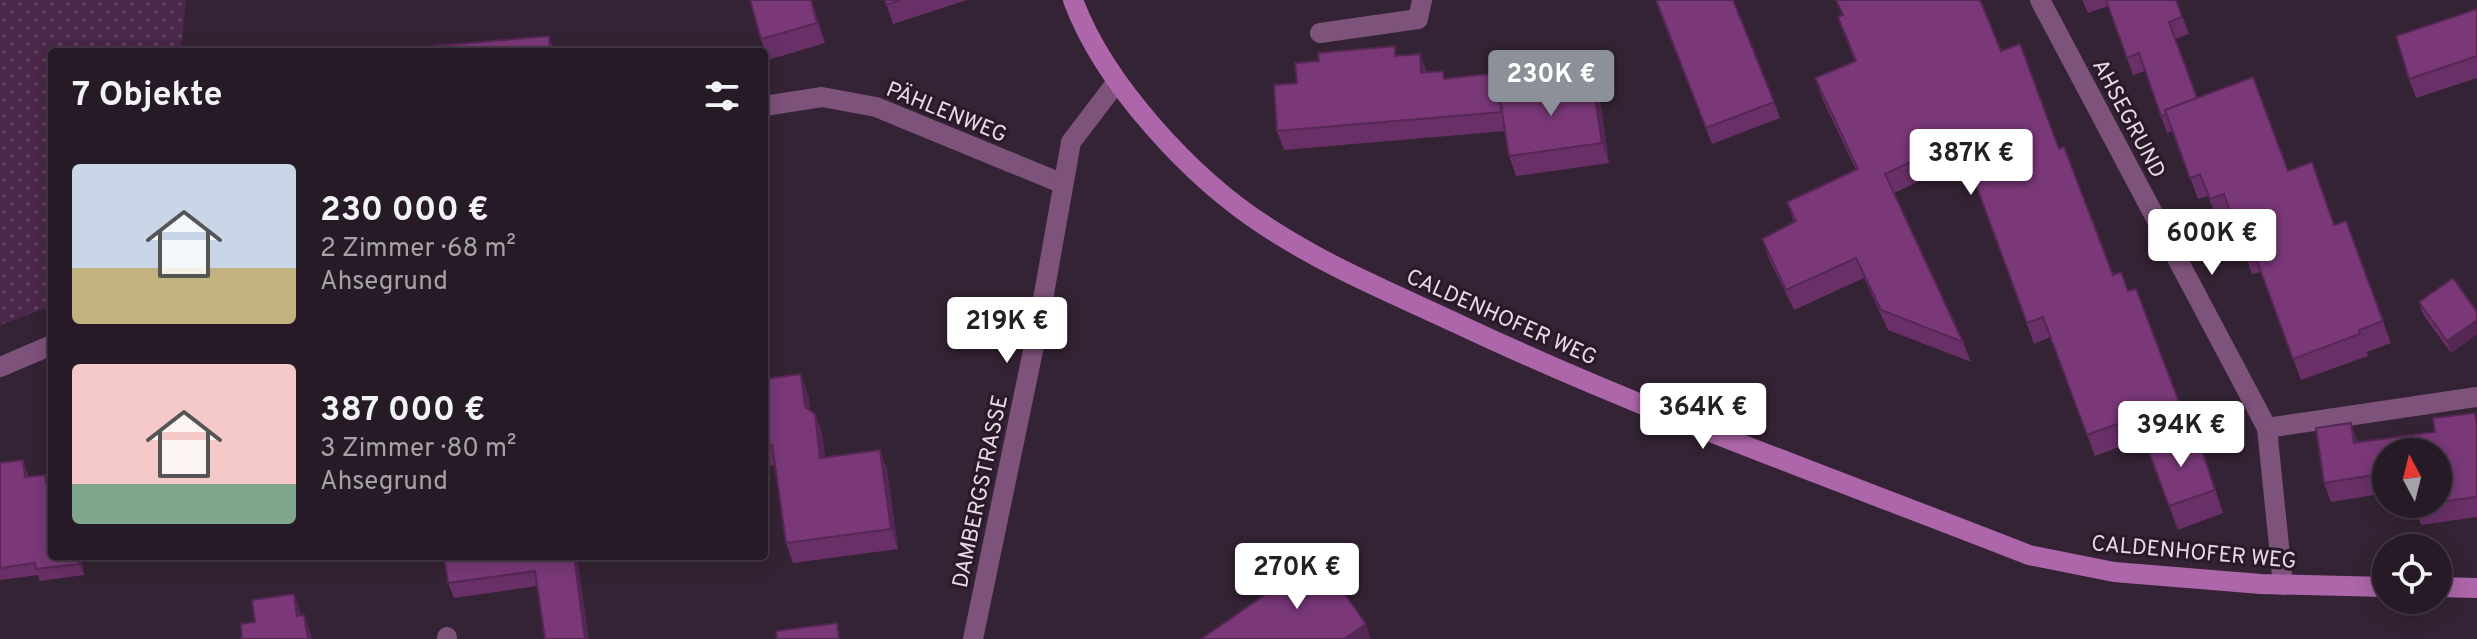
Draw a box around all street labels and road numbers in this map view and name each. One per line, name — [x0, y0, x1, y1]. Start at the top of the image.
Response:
street label: AHSEGRUND — [2085, 55, 2170, 183]
street label: PÄHLENWEG — [882, 75, 1011, 150]
street label: CALDENHOFER WEG — [1401, 264, 1601, 373]
street label: DAMBERGSTRASSE — [948, 393, 1015, 590]
street label: CALDENHOFER WEG — [2090, 531, 2298, 576]

